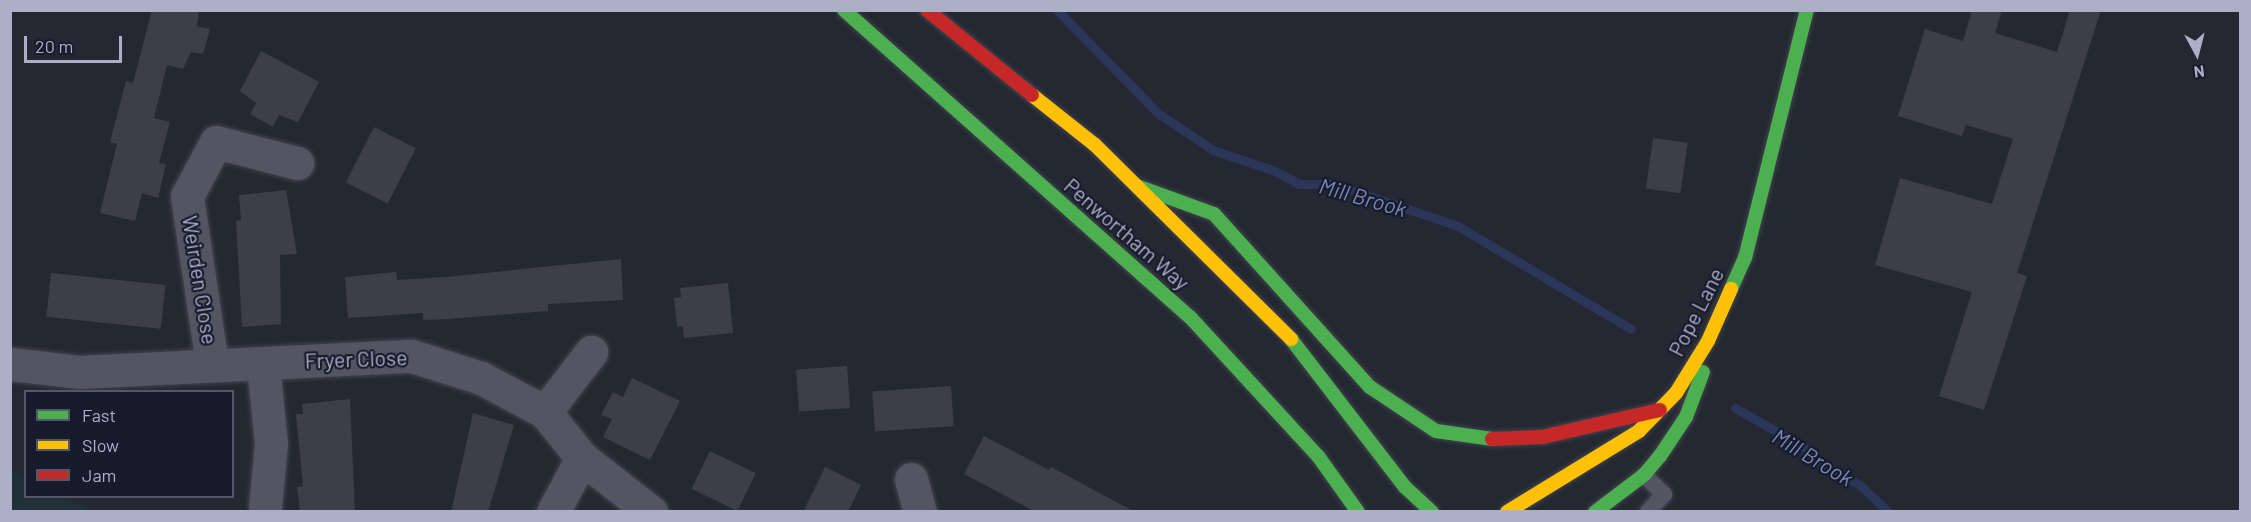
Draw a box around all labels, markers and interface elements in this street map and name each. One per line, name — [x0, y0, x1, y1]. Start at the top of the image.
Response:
scale bar — [27, 24, 124, 62]
north arrow — [2167, 24, 2227, 84]
text: 20 m — [35, 35, 73, 57]
text: N — [2193, 62, 2206, 82]
water label: Mill Brook — [1316, 172, 1410, 222]
street label: Penwortham Way — [1059, 173, 1195, 295]
street label: Weirden Close — [177, 214, 223, 346]
street label: Pope Lane — [1663, 264, 1729, 360]
street label: Fryer Close — [304, 345, 408, 373]
legend — [24, 390, 234, 498]
text: Fast — [82, 404, 116, 426]
water label: Mill Brook — [1768, 423, 1858, 491]
text: Slow — [82, 434, 119, 456]
text: Jam — [82, 464, 116, 486]

